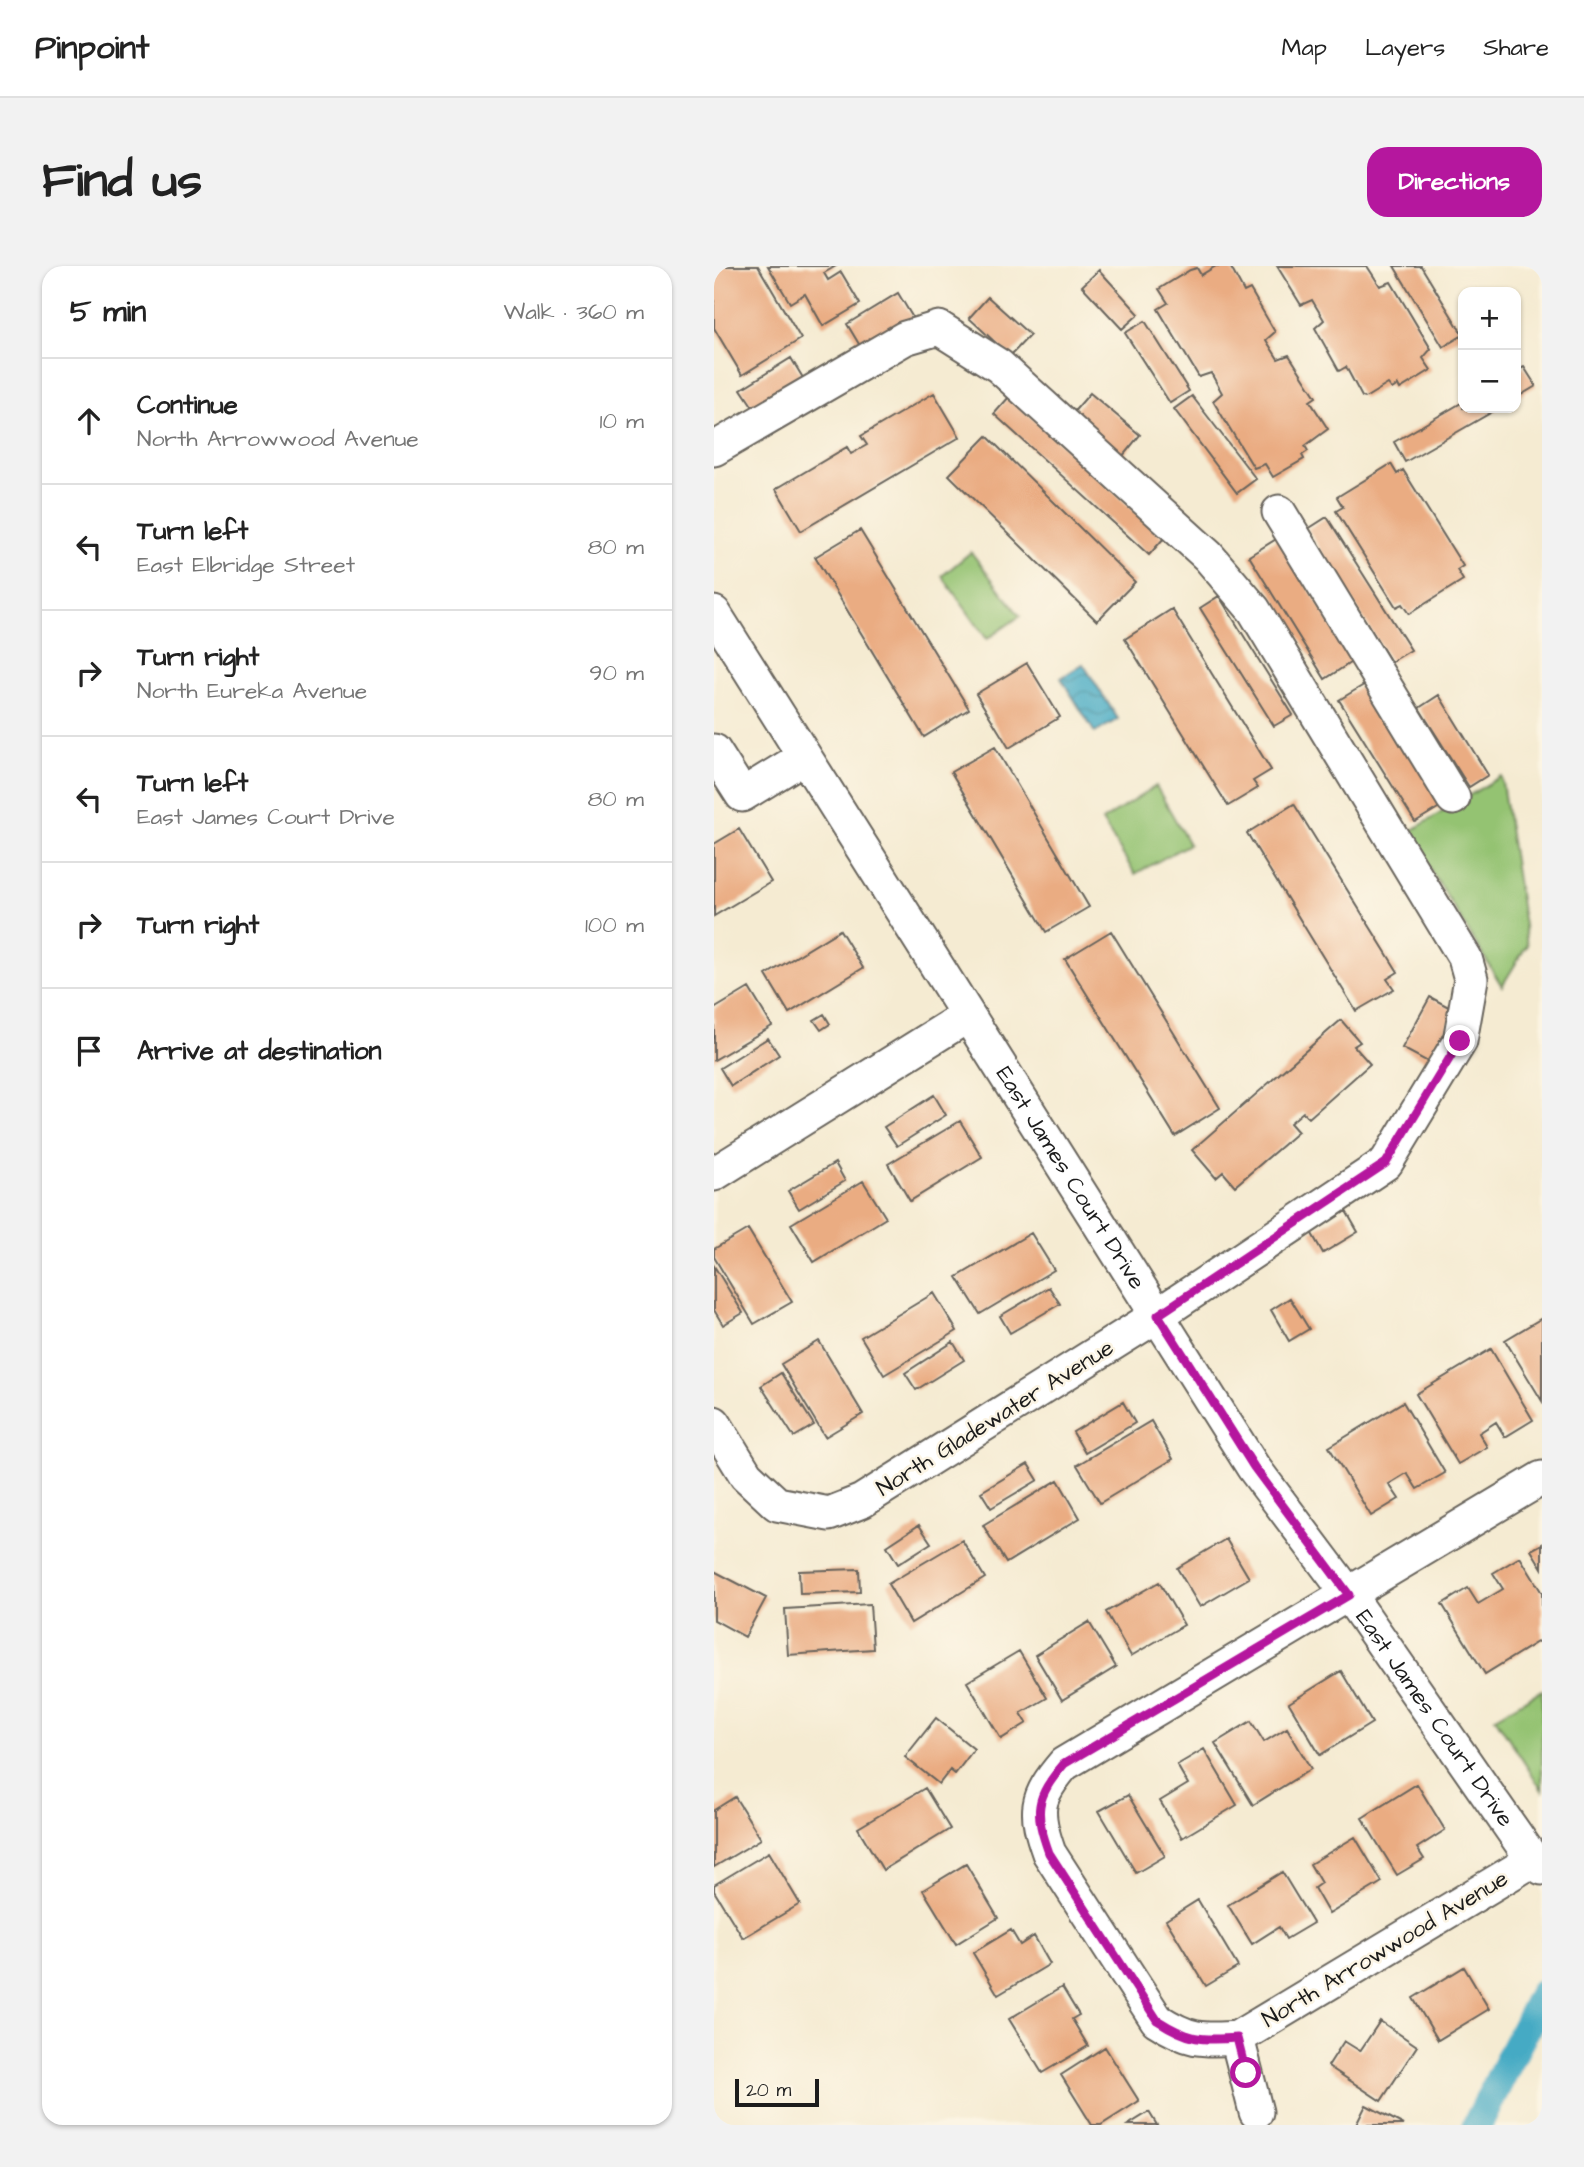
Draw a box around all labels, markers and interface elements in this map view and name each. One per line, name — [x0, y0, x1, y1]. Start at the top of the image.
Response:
text: Pinpoint — [35, 25, 149, 71]
text: Map — [1282, 31, 1327, 65]
text: Layers — [1365, 31, 1445, 65]
text: Share — [1483, 31, 1549, 65]
button: Directions — [1367, 147, 1542, 217]
text: Find us — [42, 148, 202, 216]
map controls — [1458, 287, 1521, 413]
button: + — [1458, 287, 1521, 350]
text: 5 min — [70, 291, 146, 333]
text: Walk · 360 m — [504, 296, 644, 328]
button: − — [1458, 350, 1521, 413]
text: Continue — [137, 387, 238, 423]
icon: ahead — [70, 402, 108, 440]
text: 10 m — [599, 405, 644, 437]
text: North Arrowwood Avenue — [137, 423, 419, 455]
text: Turn left — [137, 513, 248, 549]
icon: left — [70, 528, 108, 566]
text: 80 m — [587, 531, 644, 563]
text: East Elbridge Street — [137, 549, 355, 581]
text: Turn right — [137, 639, 259, 675]
icon: right — [70, 654, 108, 692]
text: 90 m — [589, 657, 644, 689]
text: North Eureka Avenue — [137, 675, 367, 707]
text: Turn left — [137, 765, 248, 801]
icon: left — [70, 780, 108, 818]
text: 80 m — [587, 783, 644, 815]
text: East James Court Drive — [137, 801, 395, 833]
icon: right — [70, 906, 108, 944]
text: Turn right — [137, 907, 259, 943]
text: 100 m — [585, 909, 644, 941]
route end — [1444, 1025, 1475, 1056]
icon: arrive — [70, 1032, 108, 1070]
text: Arrive at destination — [137, 1033, 382, 1069]
street label: East James Court Drive — [988, 1060, 1153, 1296]
street label: North Gladewater Avenue — [870, 1332, 1120, 1504]
street label: East James Court Drive — [1348, 1603, 1521, 1833]
street label: North Arrowwood Avenue — [1256, 1863, 1514, 2035]
route start — [1230, 2057, 1261, 2088]
scale bar — [735, 2076, 819, 2108]
text: 20 m — [746, 2077, 791, 2104]

